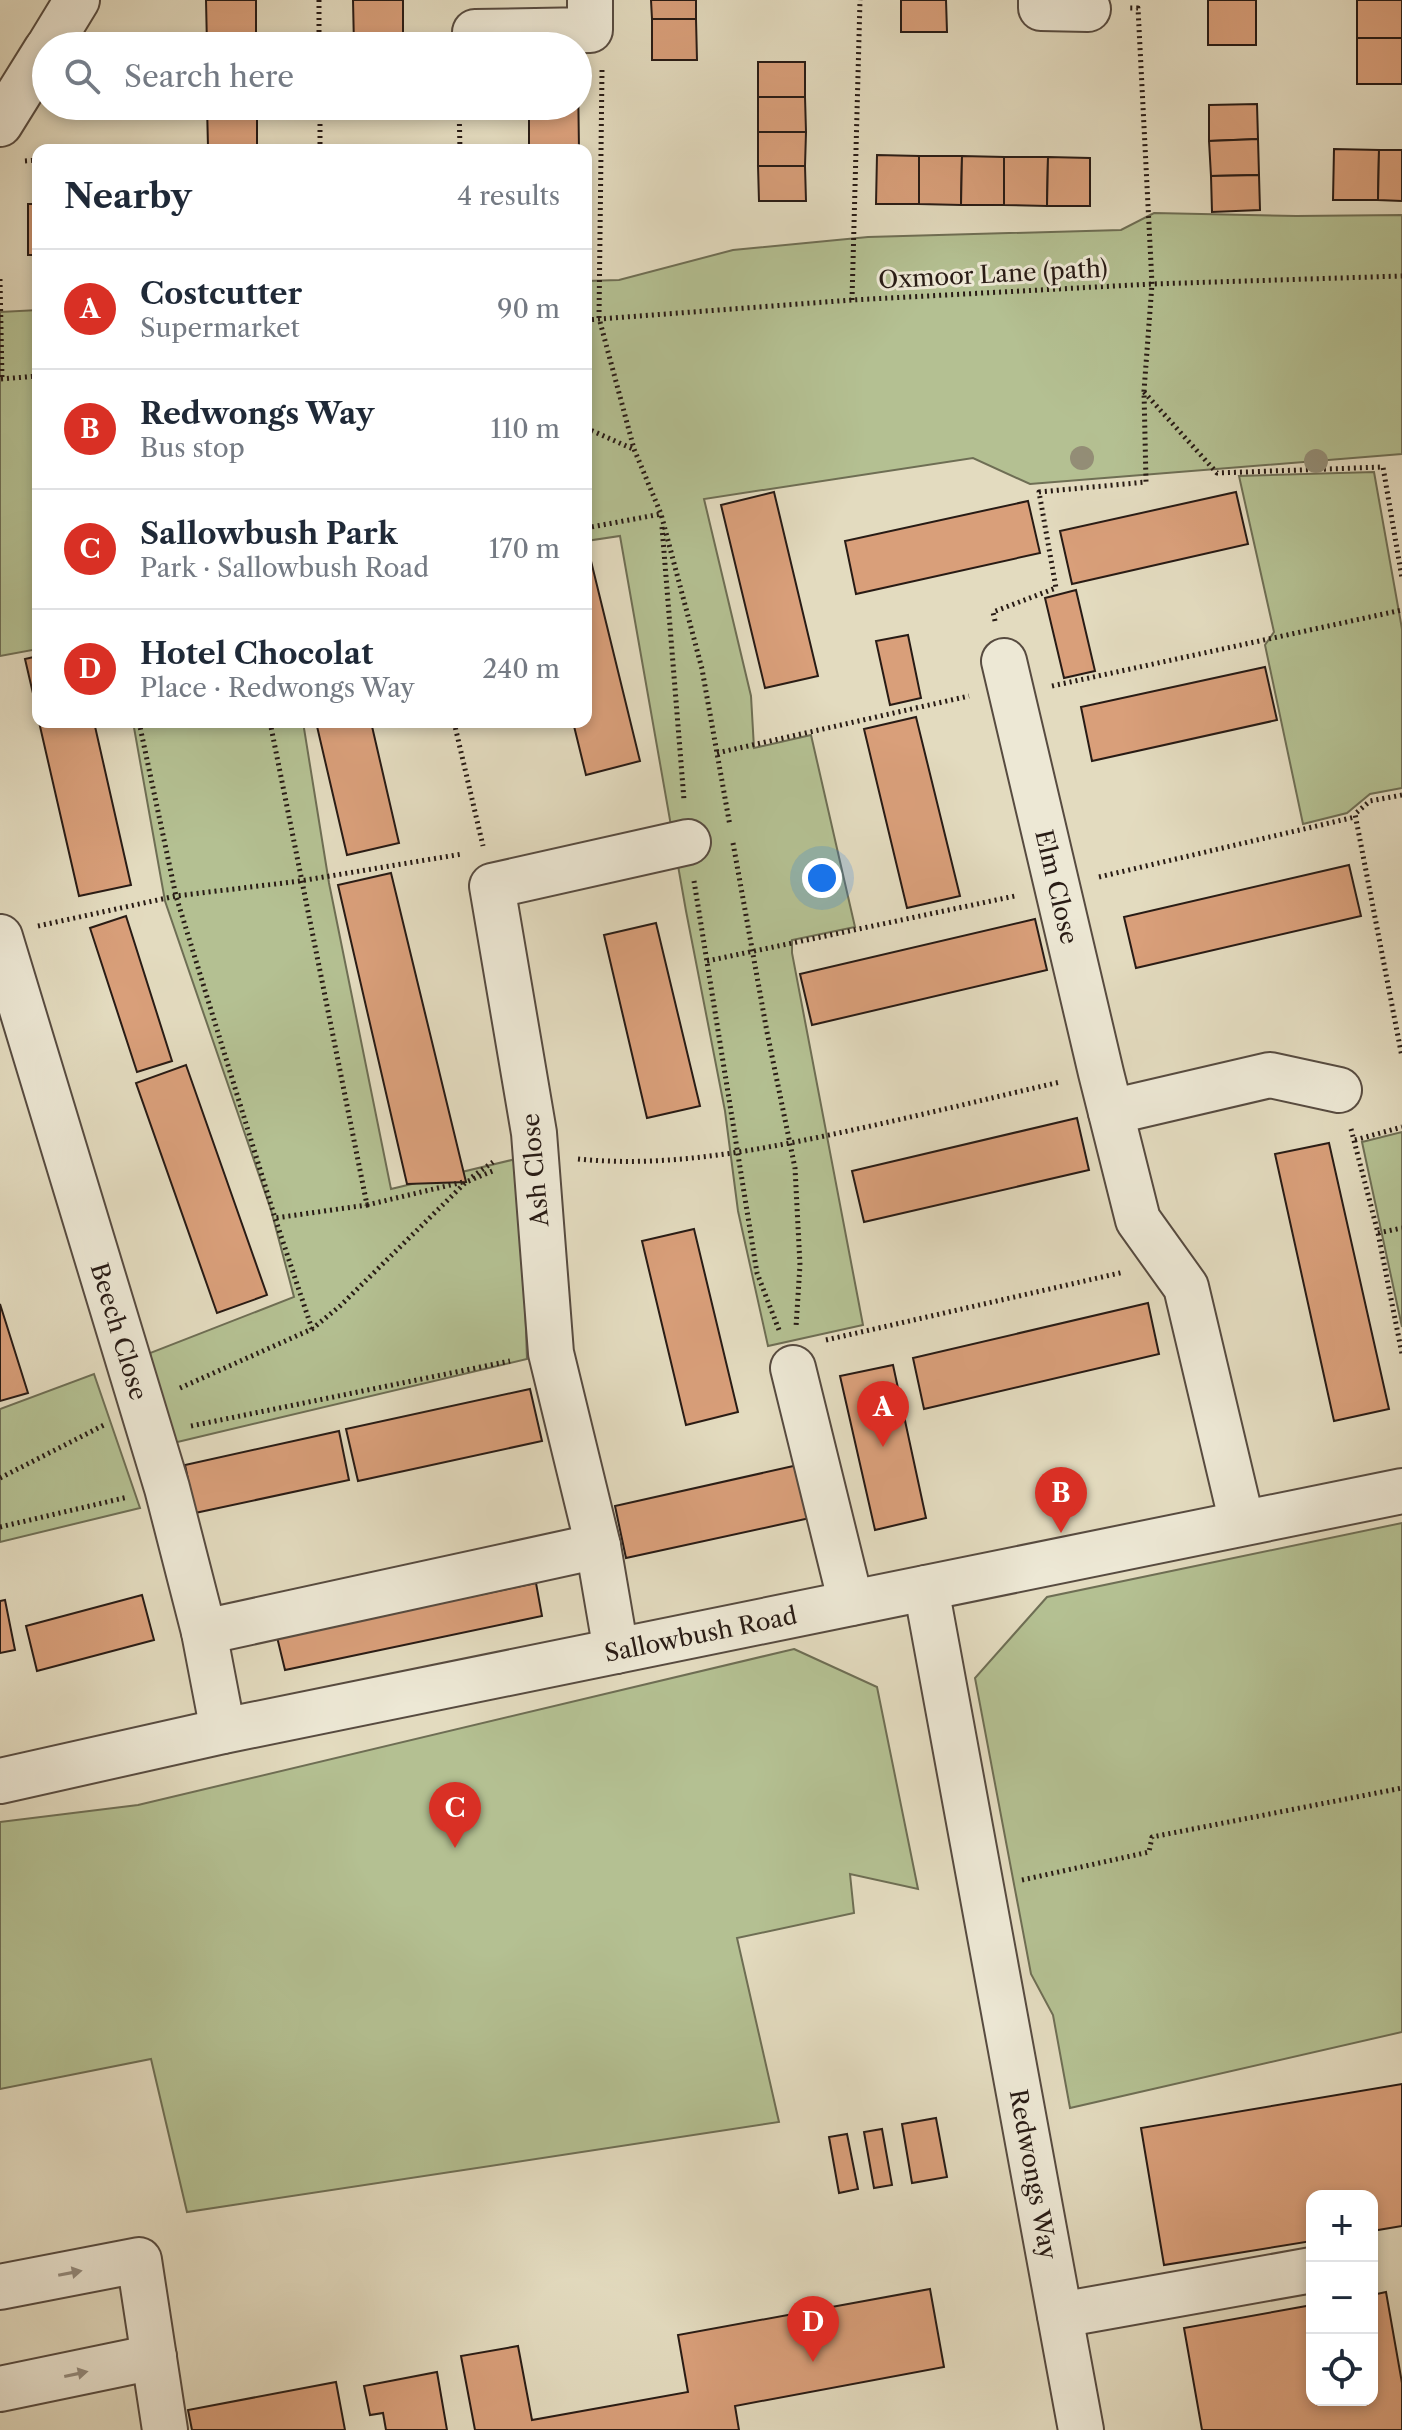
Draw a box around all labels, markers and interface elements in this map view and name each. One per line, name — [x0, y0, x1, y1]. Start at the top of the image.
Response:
search box — [32, 32, 592, 120]
icon: search — [60, 54, 104, 98]
text: Search here — [124, 58, 294, 95]
text: Nearby — [64, 175, 192, 217]
text: 4 results — [457, 180, 560, 212]
street label: Oxmoor Lane (path) — [878, 254, 1108, 294]
text: Costcutter — [140, 275, 302, 312]
text: A — [80, 293, 100, 325]
text: 90 m — [497, 293, 560, 325]
text: Supermarket — [140, 312, 300, 344]
text: Redwongs Way — [140, 395, 374, 432]
text: B — [80, 413, 100, 445]
text: 110 m — [491, 413, 560, 445]
text: Bus stop — [140, 432, 245, 464]
text: Sallowbush Park — [140, 515, 398, 552]
text: C — [80, 533, 100, 565]
text: 170 m — [489, 533, 560, 565]
text: Park · Sallowbush Road — [140, 552, 429, 584]
text: Hotel Chocolat — [140, 635, 373, 672]
text: D — [79, 653, 101, 685]
text: 240 m — [482, 653, 560, 685]
text: Place · Redwongs Way — [140, 672, 415, 704]
street label: Elm Close — [1030, 827, 1085, 947]
your location — [802, 858, 842, 898]
street label: Ash Close — [516, 1112, 554, 1229]
street label: Beech Close — [85, 1259, 154, 1403]
pin: A — [857, 1381, 909, 1447]
pin: B — [1035, 1467, 1087, 1533]
street label: Sallowbush Road — [602, 1600, 800, 1667]
pin: C — [429, 1782, 481, 1848]
street label: Redwongs Way — [1004, 2087, 1064, 2262]
map controls — [1306, 2190, 1378, 2406]
button: + — [1306, 2190, 1378, 2262]
button: − — [1306, 2262, 1378, 2334]
one-way arrow — [57, 2267, 82, 2279]
pin: D — [787, 2296, 839, 2362]
button: locate — [1306, 2334, 1378, 2406]
one-way arrow — [64, 2367, 89, 2379]

